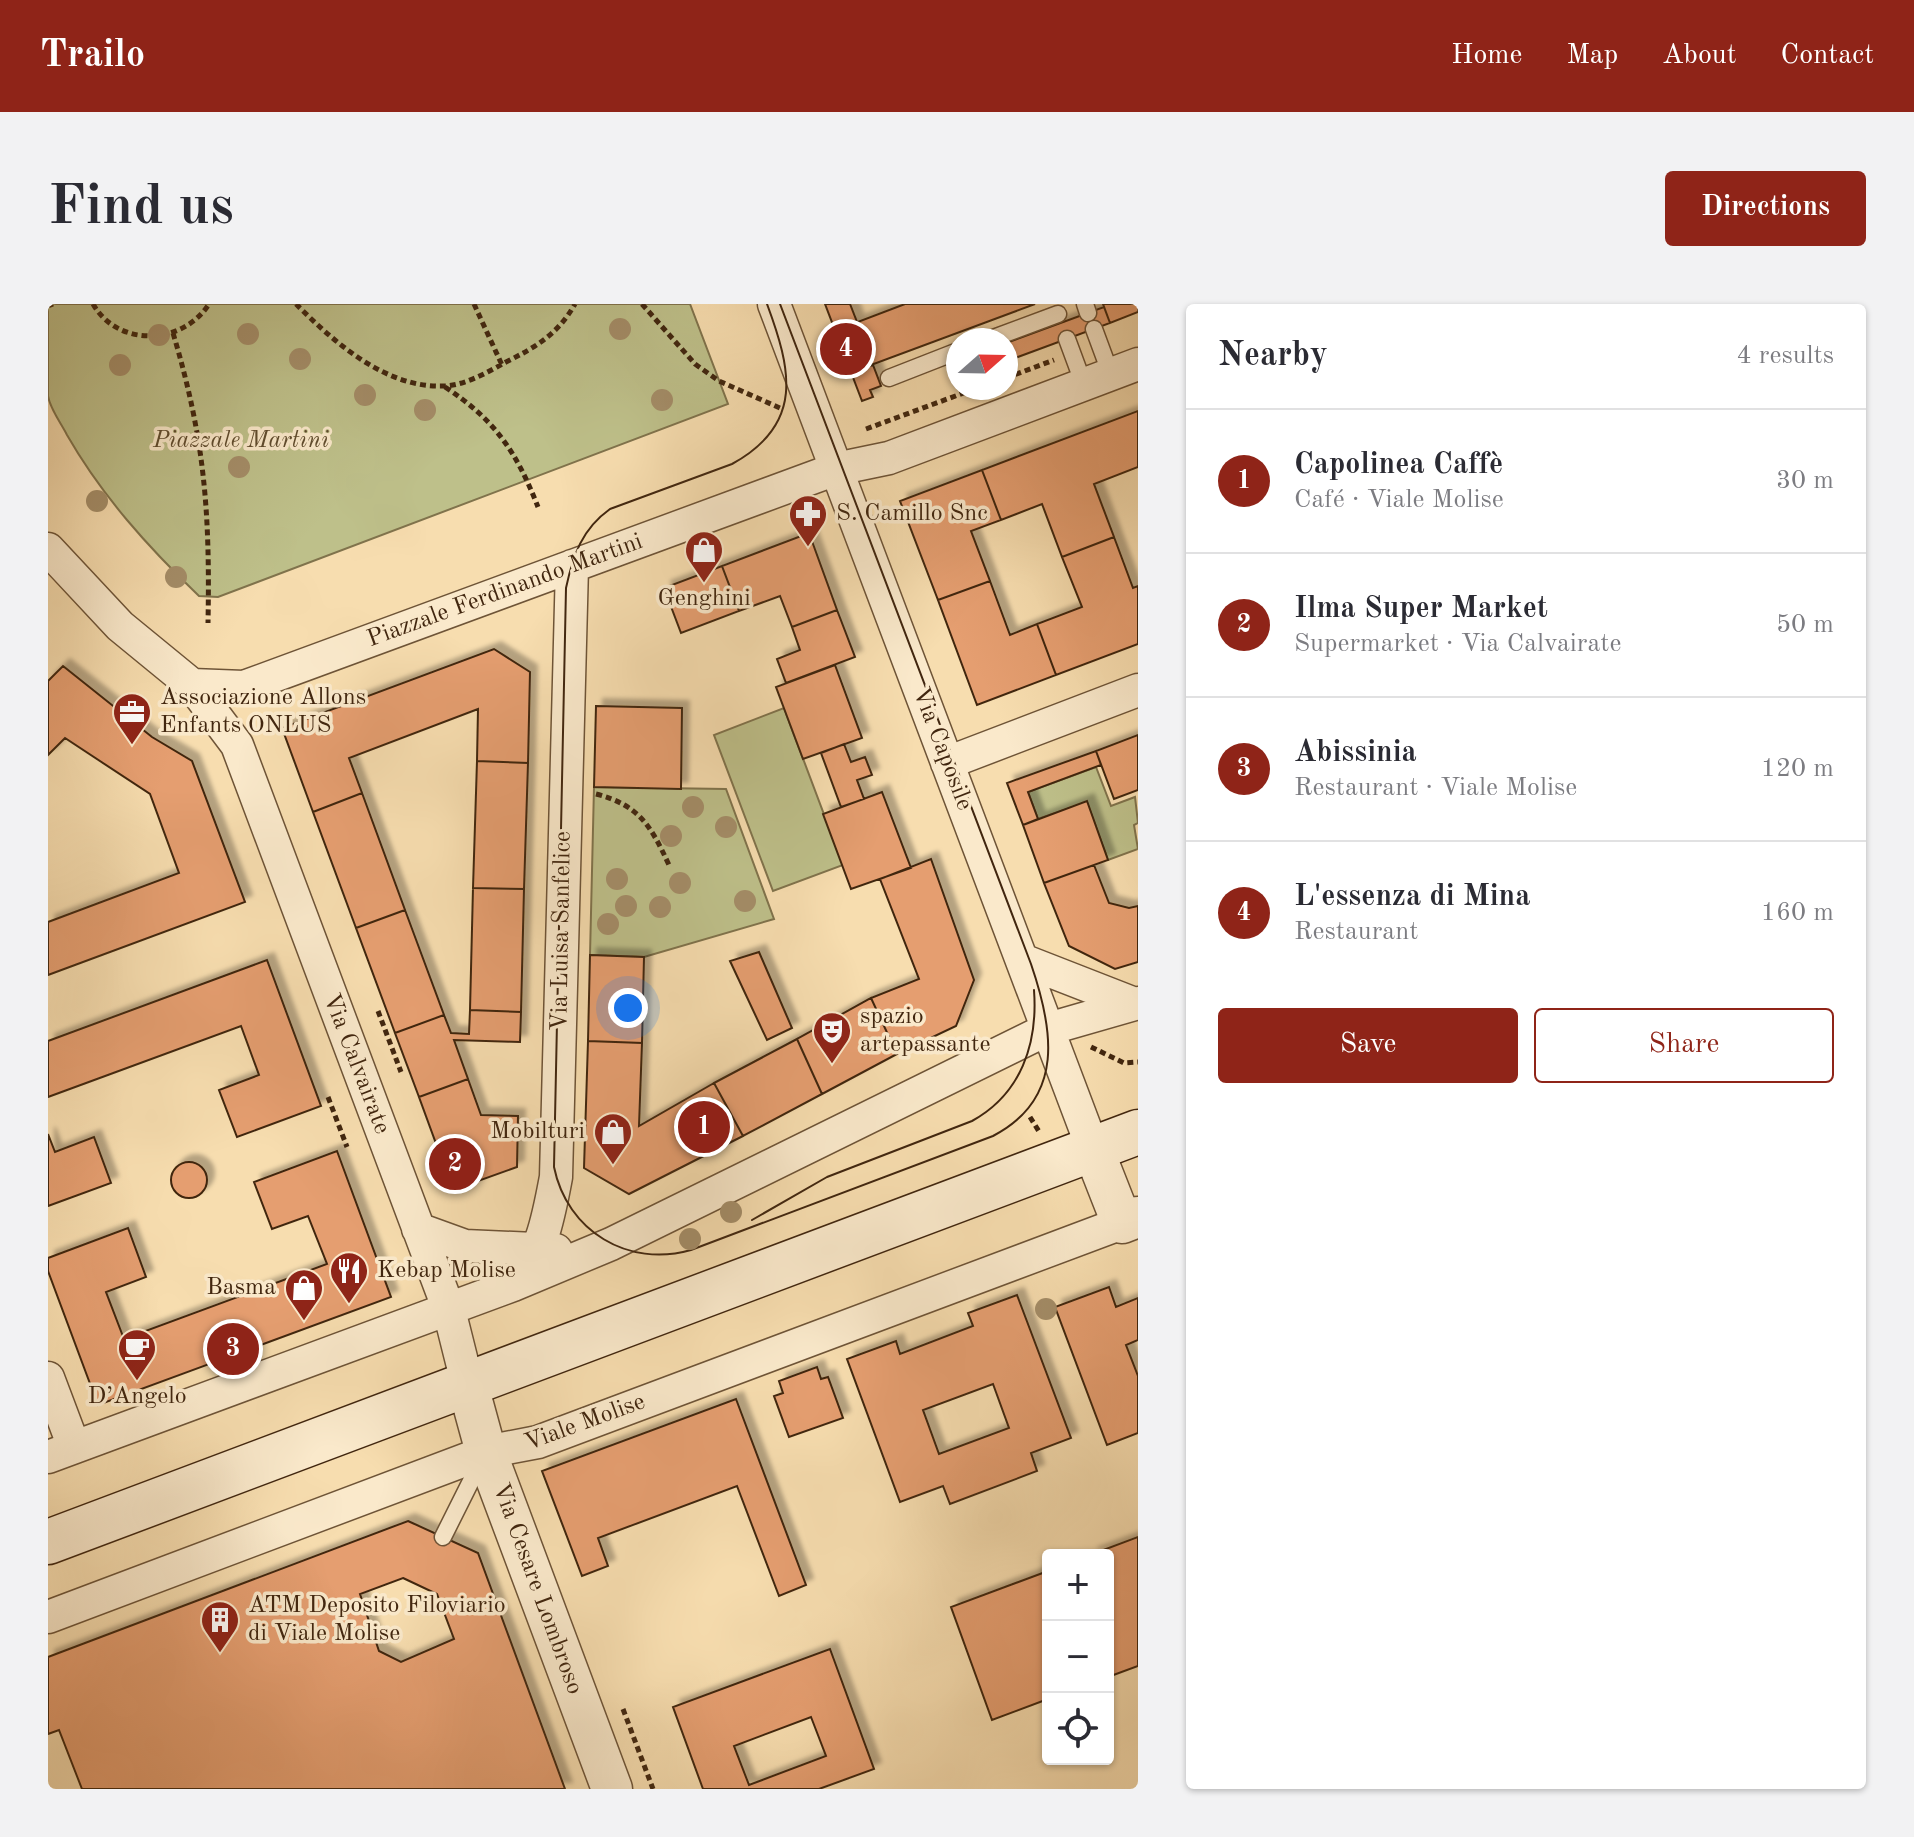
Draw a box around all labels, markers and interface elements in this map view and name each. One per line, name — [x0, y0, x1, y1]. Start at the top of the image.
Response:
text: Trailo — [40, 37, 145, 75]
text: Home — [1451, 42, 1522, 70]
text: Map — [1566, 42, 1618, 70]
text: About — [1662, 42, 1737, 70]
text: Contact — [1781, 42, 1874, 70]
button: Directions — [1665, 171, 1866, 246]
text: Find us — [48, 180, 234, 236]
pin: 4 — [820, 319, 872, 379]
north arrow — [946, 328, 1018, 400]
text: Nearby — [1218, 339, 1328, 373]
text: 4 results — [1736, 343, 1834, 369]
park label: Piazzale Martini — [152, 429, 329, 453]
text: Capolinea Caffè — [1294, 450, 1503, 480]
text: 1 — [1236, 468, 1252, 494]
text: 30 m — [1776, 468, 1834, 494]
text: Café · Viale Molise — [1294, 487, 1504, 513]
pharmacy icon: S. Camillo Snc — [787, 493, 829, 548]
place label: S. Camillo Snc — [836, 502, 988, 526]
shop icon: Genghini — [683, 529, 725, 584]
street label: Piazzale Ferdinando Martini — [364, 530, 646, 652]
place label: Genghini — [657, 587, 751, 611]
text: Ilma Super Market — [1294, 594, 1548, 624]
text: 2 — [1236, 612, 1252, 638]
text: 50 m — [1776, 612, 1834, 638]
text: Supermarket · Via Calvairate — [1294, 631, 1621, 657]
street label: Via Caposile — [908, 684, 976, 814]
place label: Associazione Allons Enfants ONLUS — [160, 686, 366, 738]
office icon: Associazione Allons Enfants ONLUS — [111, 691, 153, 746]
text: Abissinia — [1294, 738, 1417, 768]
text: 3 — [1236, 756, 1252, 782]
text: 120 m — [1761, 756, 1834, 782]
text: Restaurant · Viale Molise — [1294, 775, 1577, 801]
street label: Via Luisa Sanfelice — [548, 831, 576, 1031]
text: L'essenza di Mina — [1294, 882, 1530, 912]
text: 4 — [1236, 900, 1252, 926]
text: 160 m — [1761, 900, 1834, 926]
text: Restaurant — [1294, 919, 1418, 945]
your location — [608, 988, 648, 1028]
street label: Via Calvairate — [318, 990, 394, 1138]
place label: spazio artepassante — [860, 1005, 991, 1057]
button: Save — [1218, 1008, 1518, 1083]
button: Share — [1534, 1008, 1834, 1083]
theatre icon: spazio artepassante — [811, 1010, 853, 1065]
pin: 1 — [678, 1097, 730, 1157]
shop icon: Mobilturi — [592, 1111, 634, 1166]
place label: Mobilturi — [490, 1120, 585, 1144]
pin: 2 — [429, 1134, 481, 1194]
restaurant icon: Kebap Molise — [328, 1250, 370, 1305]
place label: Kebap Molise — [377, 1259, 516, 1283]
shop icon: Basma — [283, 1267, 325, 1322]
place label: Basma — [206, 1276, 276, 1300]
pin: 3 — [207, 1319, 259, 1379]
cafe icon: D’Angelo — [116, 1327, 158, 1382]
place label: D’Angelo — [87, 1385, 187, 1409]
street label: Viale Molise — [521, 1390, 649, 1456]
street label: Via Cesare Lombroso — [488, 1480, 586, 1698]
map controls — [1042, 1549, 1114, 1765]
button: + — [1042, 1549, 1114, 1621]
place label: ATM Deposito Filoviario di Viale Molise — [248, 1594, 506, 1646]
building icon: ATM Deposito Filoviario di Viale Molise — [199, 1599, 241, 1654]
button: − — [1042, 1621, 1114, 1693]
button: locate — [1042, 1693, 1114, 1765]

